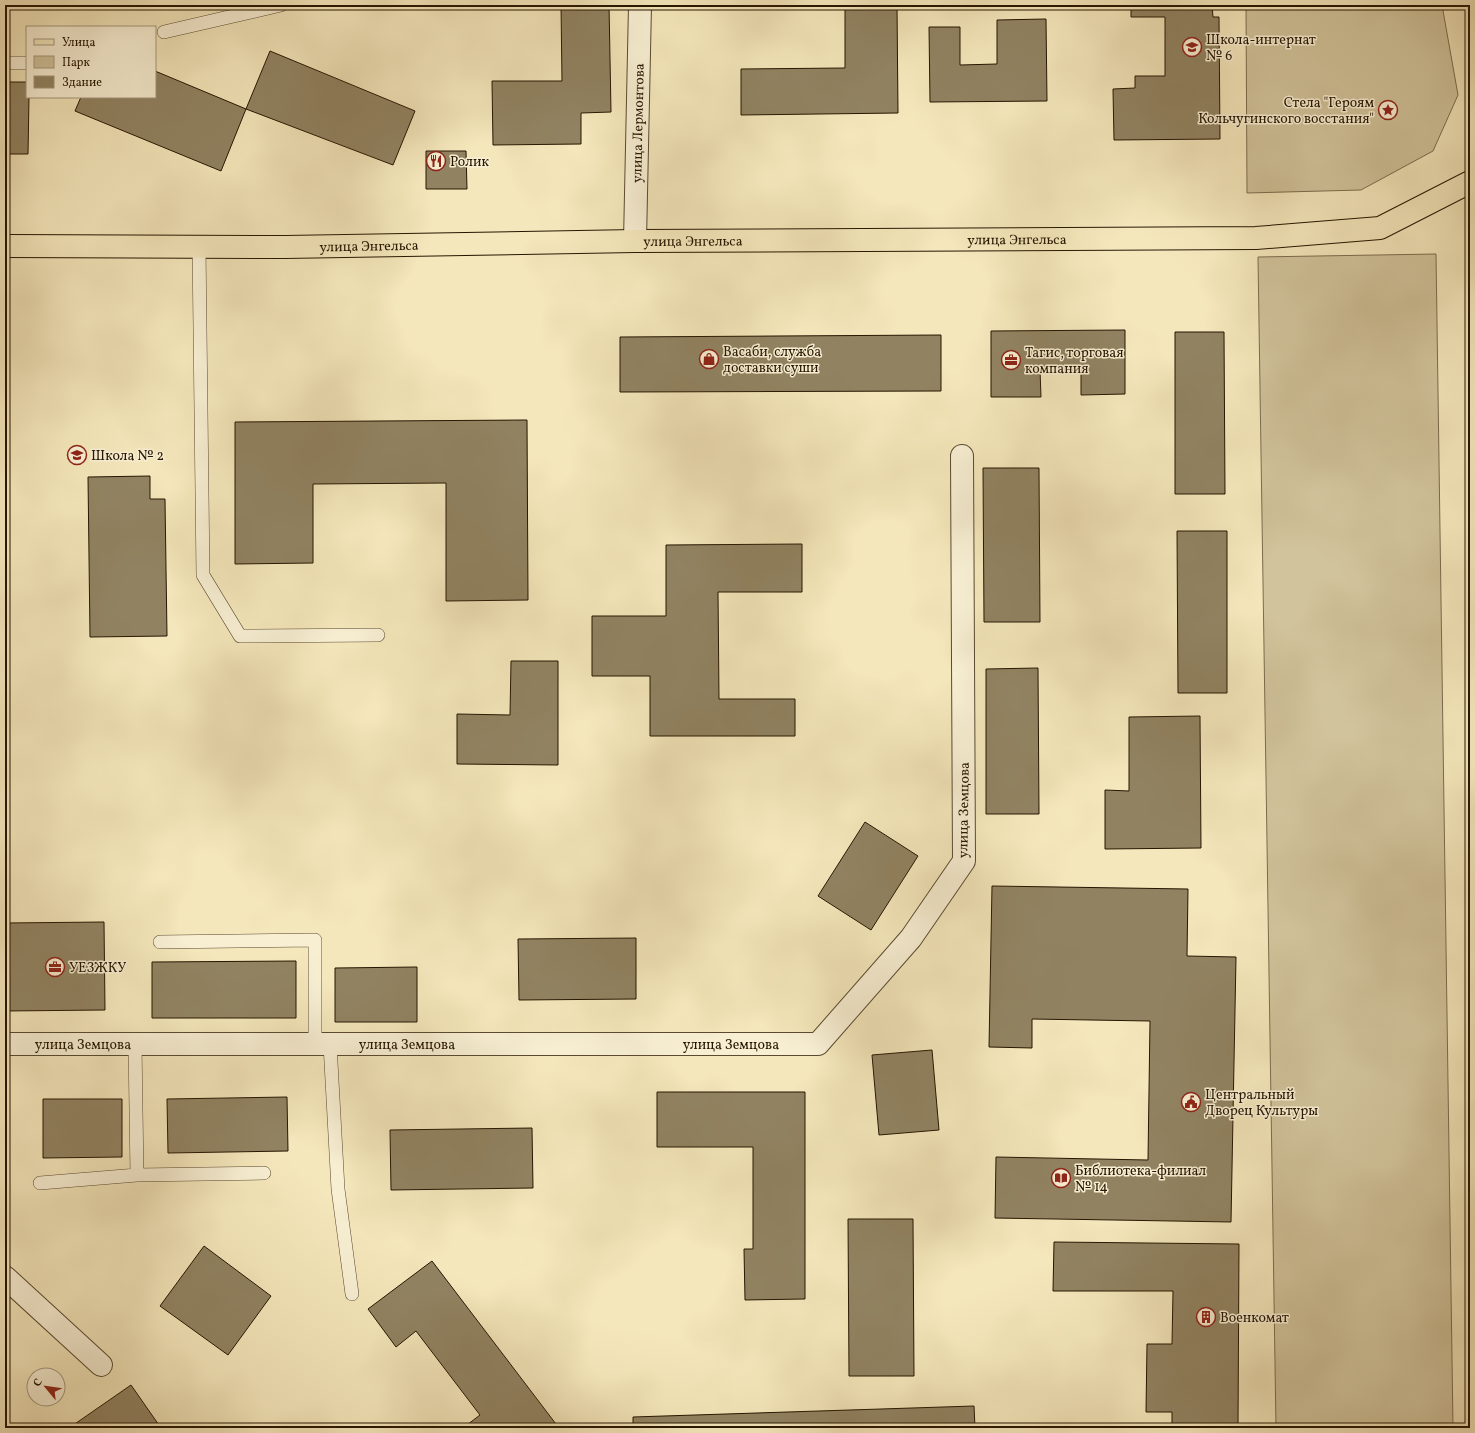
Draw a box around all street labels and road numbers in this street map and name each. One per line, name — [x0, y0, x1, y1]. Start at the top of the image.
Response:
street label: улица Лермонтова — [628, 63, 650, 183]
street label: улица Энгельса — [967, 231, 1067, 250]
street label: улица Энгельса — [643, 232, 743, 252]
street label: улица Энгельса — [319, 237, 419, 257]
street label: улица Земцова — [954, 762, 975, 858]
street label: улица Земцова — [35, 1036, 131, 1055]
street label: улица Земцова — [359, 1036, 455, 1055]
street label: улица Земцова — [683, 1036, 779, 1055]

